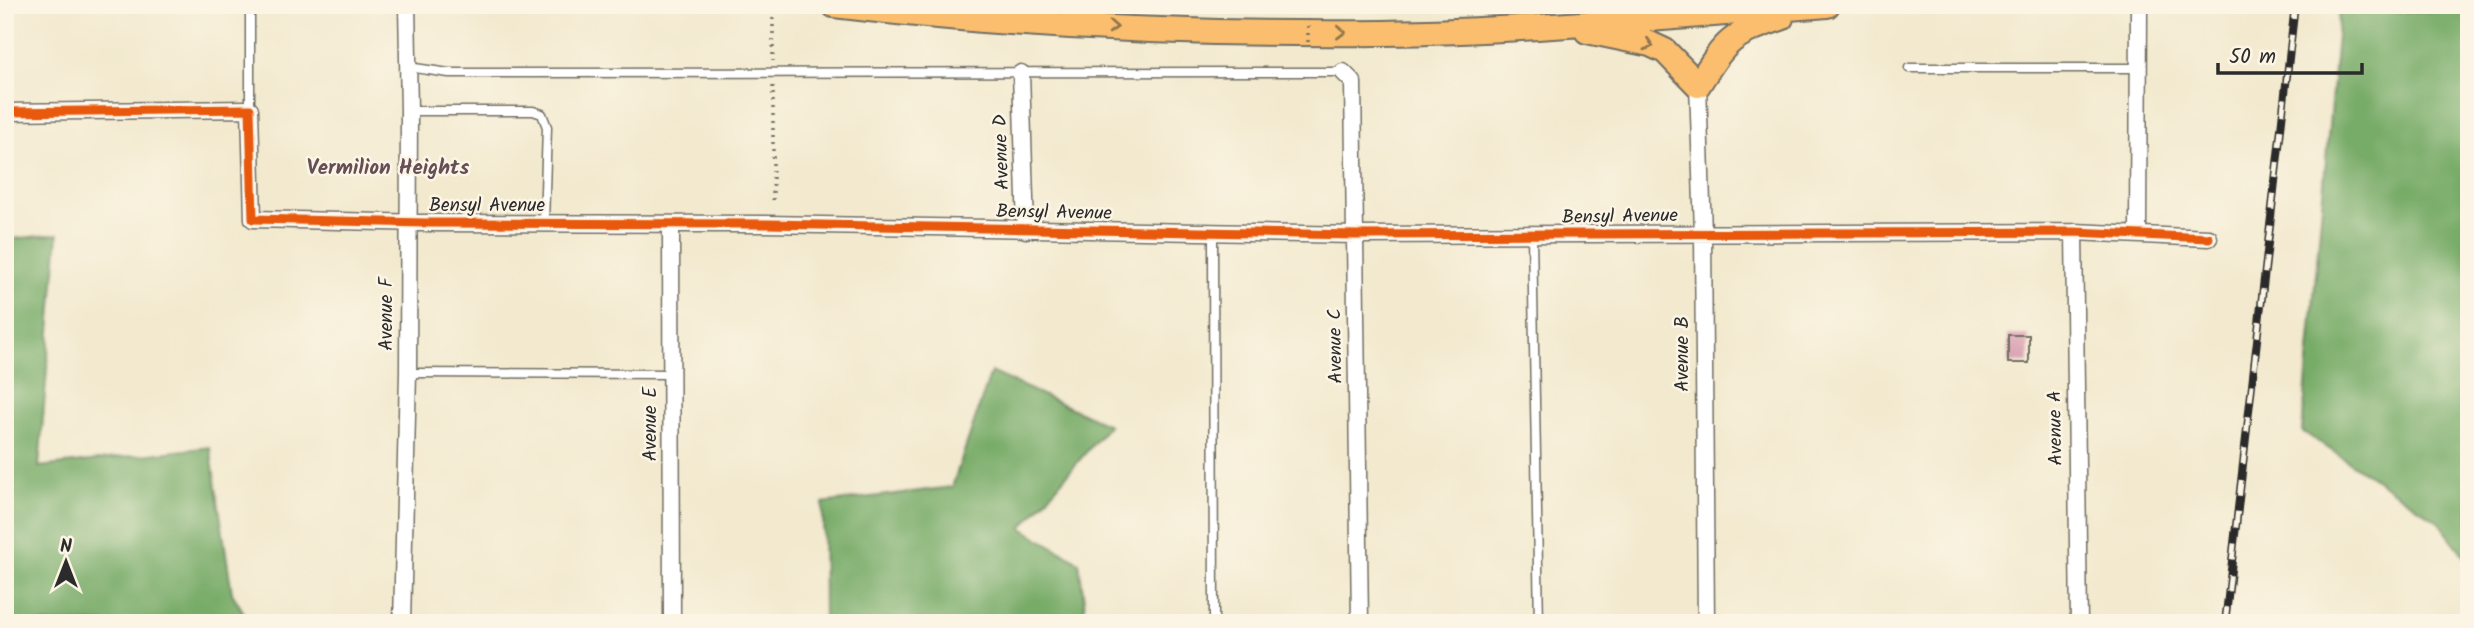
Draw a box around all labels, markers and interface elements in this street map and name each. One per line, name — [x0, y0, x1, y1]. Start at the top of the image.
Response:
one-way arrow — [1108, 19, 1119, 34]
one-way arrow — [1335, 25, 1346, 40]
scale bar — [2218, 32, 2362, 76]
one-way arrow — [1643, 36, 1655, 51]
text: 50 m — [2229, 41, 2276, 74]
street label: Avenue D — [986, 114, 1018, 190]
district label: Vermilion Heights — [307, 152, 469, 185]
street label: Bensyl Avenue — [429, 191, 545, 221]
street label: Bensyl Avenue — [996, 197, 1113, 229]
street label: Bensyl Avenue — [1562, 201, 1679, 233]
street label: Avenue F — [372, 275, 402, 351]
street label: Avenue C — [1320, 308, 1352, 384]
street label: Avenue B — [1668, 316, 1698, 392]
street label: Avenue E — [636, 386, 666, 461]
street label: Avenue A — [2040, 390, 2072, 466]
north arrow — [32, 526, 102, 596]
text: N — [60, 532, 72, 562]

